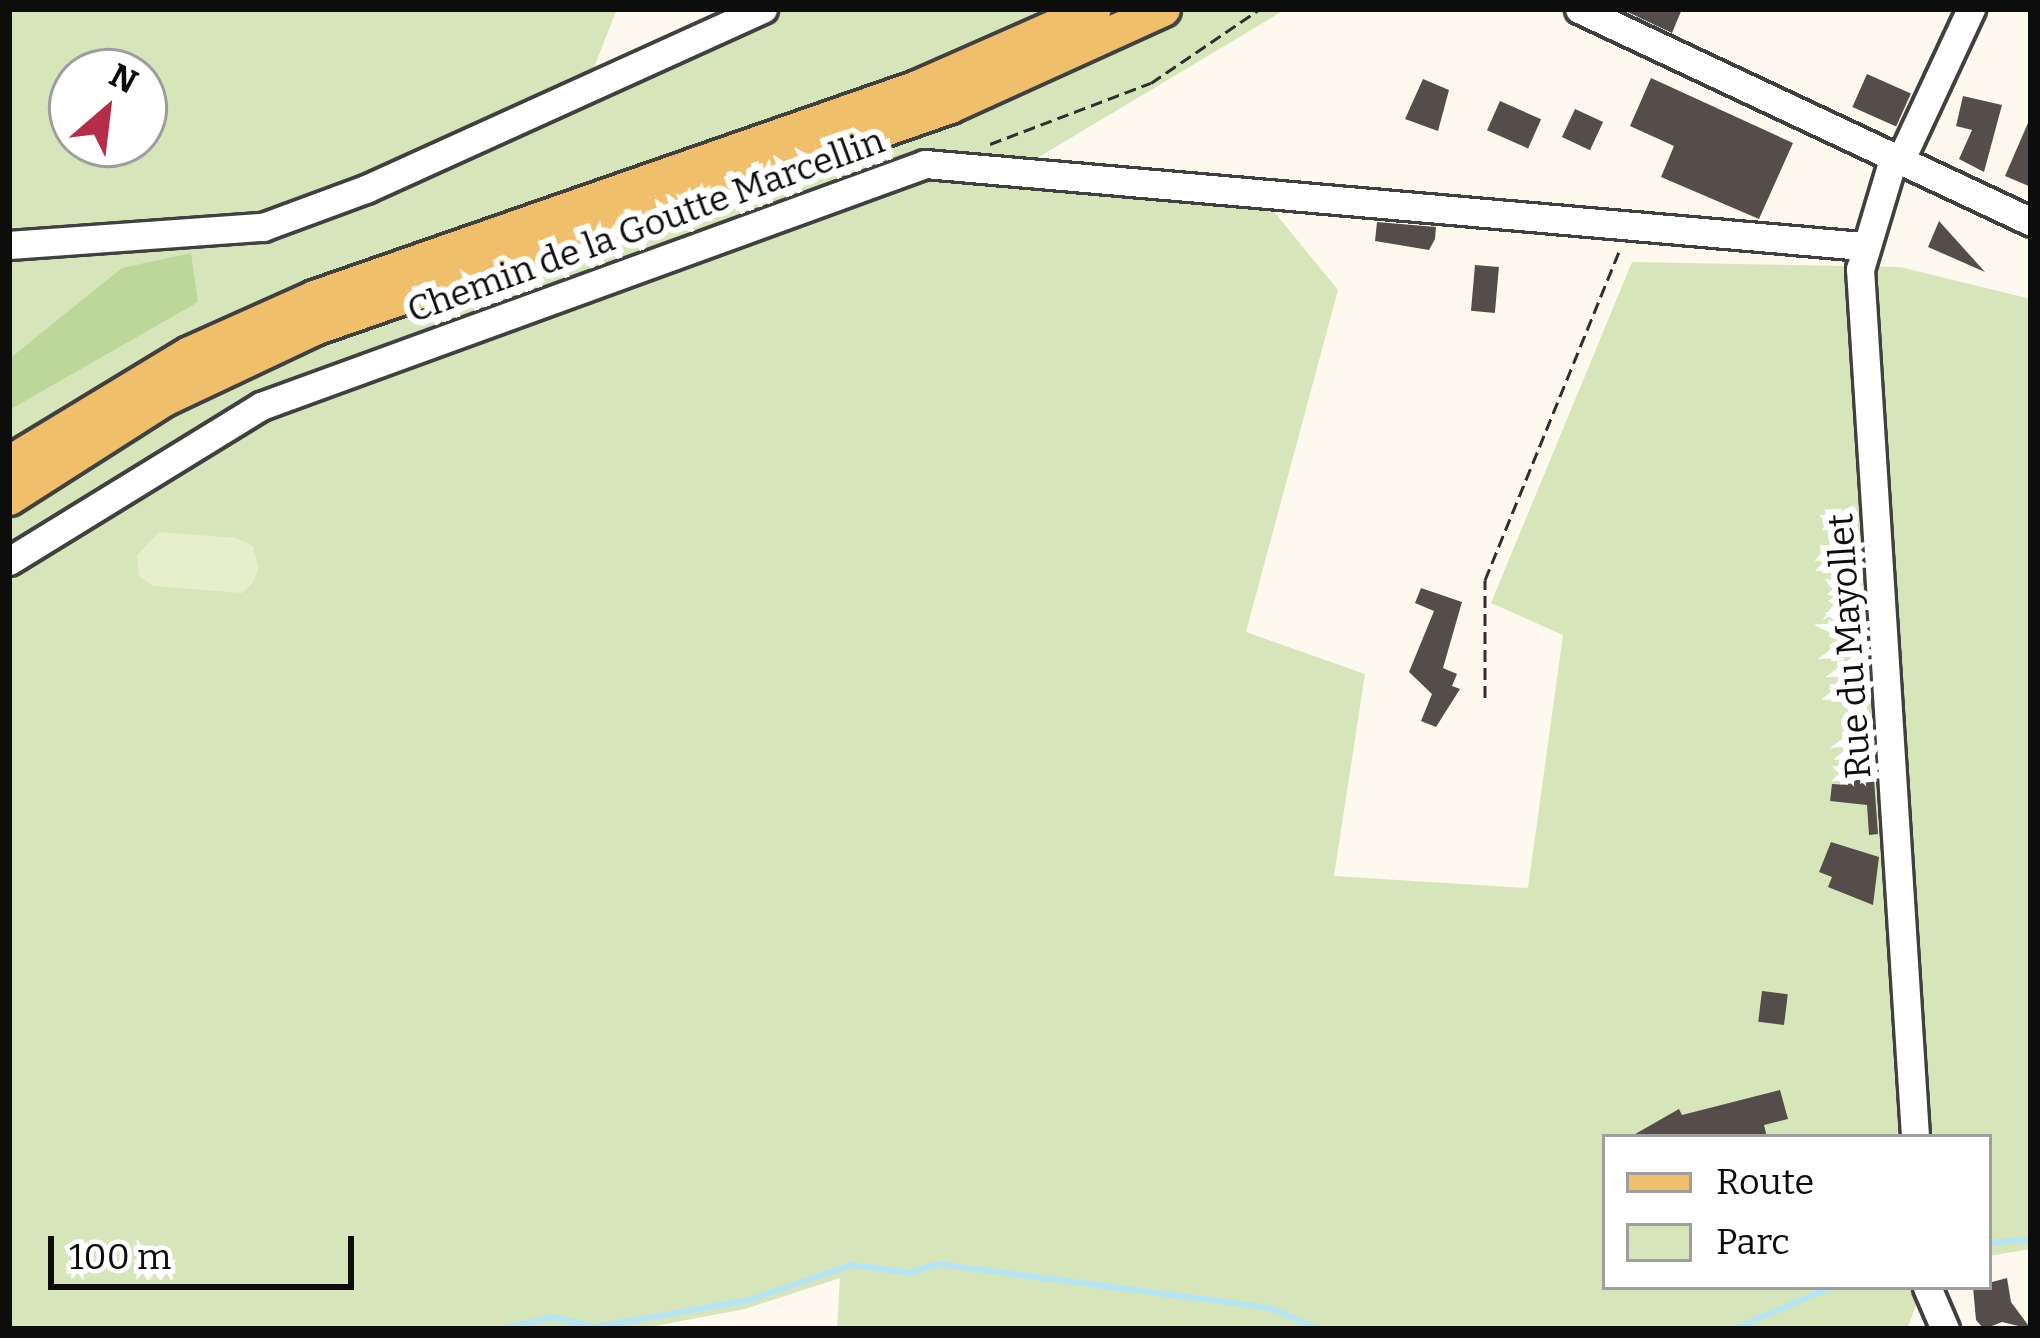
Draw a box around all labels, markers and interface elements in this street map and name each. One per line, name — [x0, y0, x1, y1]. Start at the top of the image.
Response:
north arrow — [48, 48, 168, 168]
text: N — [103, 55, 144, 103]
street label: Chemin de la Goutte Marcellin — [402, 119, 890, 333]
street label: Rue du Mayollet — [1819, 512, 1881, 780]
legend — [1602, 1134, 1992, 1290]
text: Route — [1716, 1160, 1814, 1204]
scale bar — [54, 1212, 360, 1286]
text: Parc — [1716, 1220, 1790, 1264]
text: 100 m — [69, 1235, 171, 1279]

